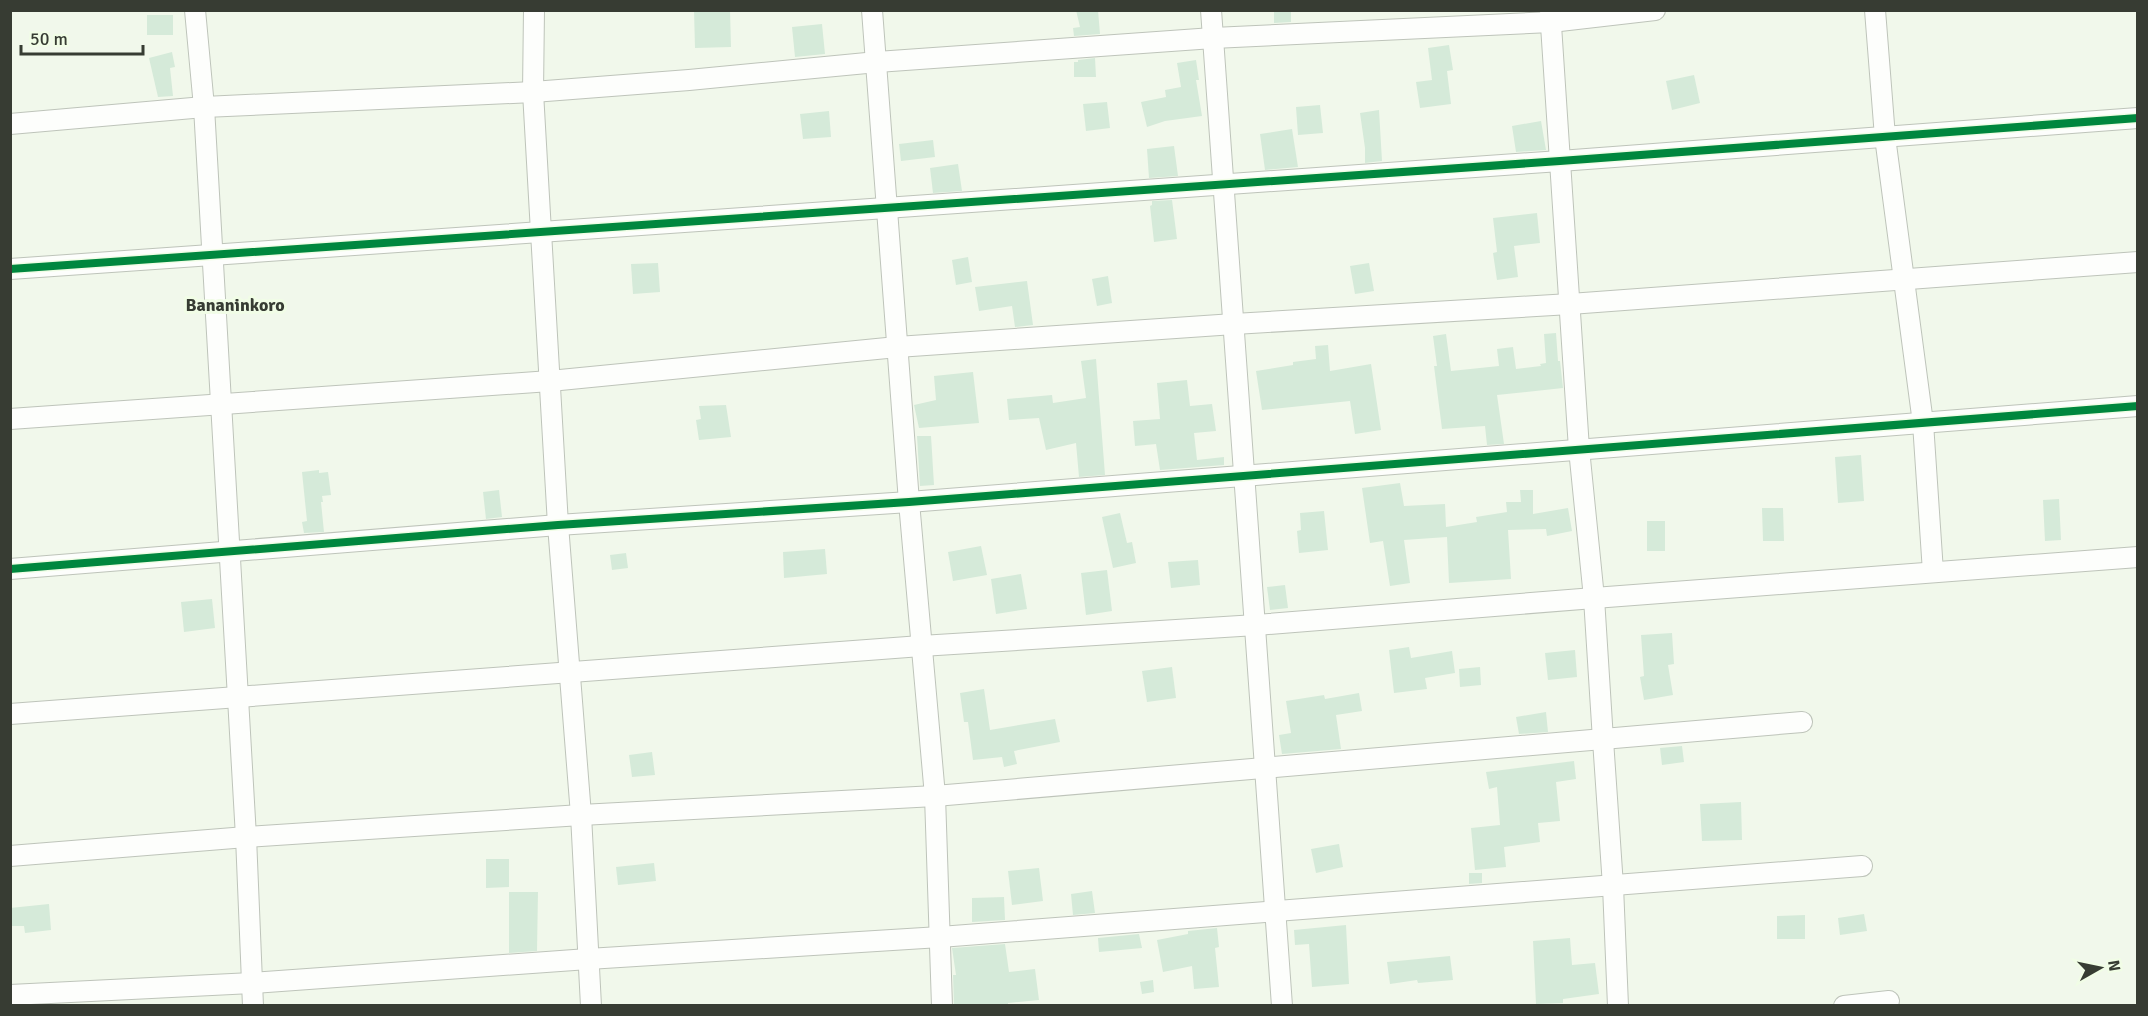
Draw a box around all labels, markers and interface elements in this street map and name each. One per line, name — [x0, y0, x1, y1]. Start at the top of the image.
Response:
scale bar — [21, 18, 142, 56]
text: 50 m — [30, 28, 68, 50]
district label: Bananinkoro — [185, 294, 285, 316]
north arrow — [2070, 938, 2130, 998]
text: N — [2103, 959, 2125, 973]

